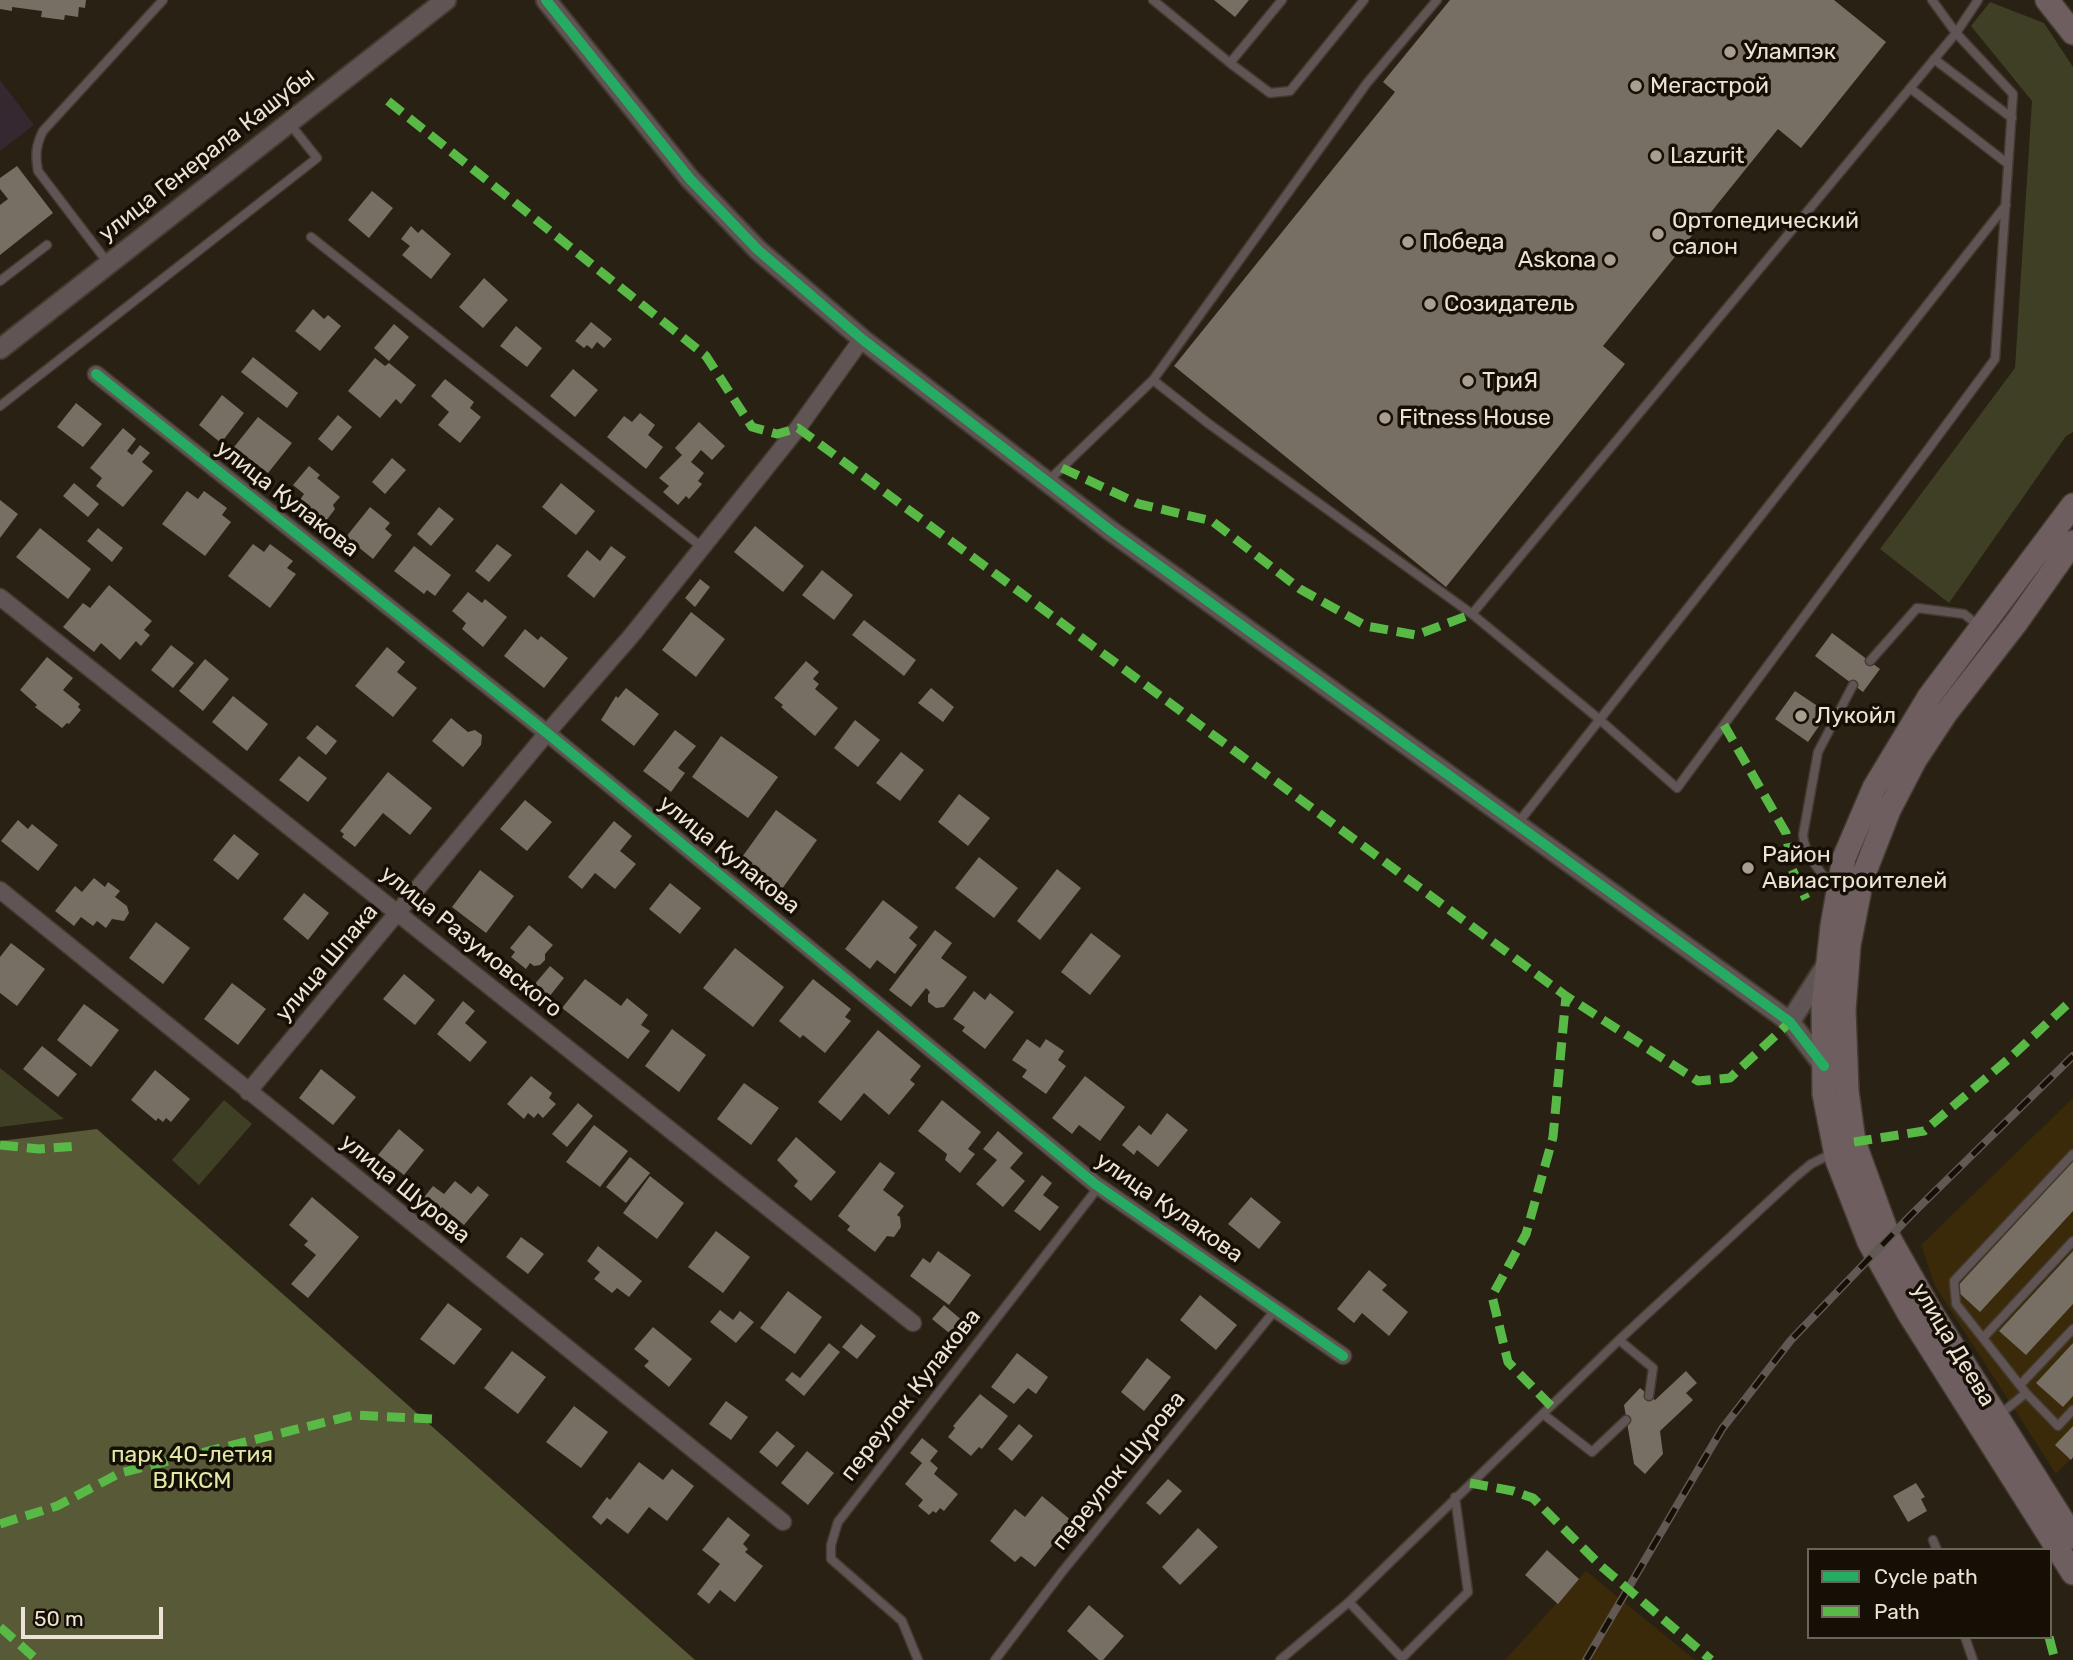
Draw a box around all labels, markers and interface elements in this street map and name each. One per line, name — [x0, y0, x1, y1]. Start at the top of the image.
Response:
place label: Улампэк — [1744, 38, 1836, 66]
marker: Улампэк — [1722, 44, 1738, 60]
street label: улица Генерала Кашубы — [93, 62, 321, 248]
place label: Мегастрой — [1650, 72, 1769, 100]
marker: Мегастрой — [1628, 78, 1644, 94]
place label: Lazurit — [1670, 142, 1744, 170]
marker: Lazurit — [1648, 148, 1664, 164]
place label: Ортопедический салон — [1672, 207, 1859, 261]
marker: Ортопедический салон — [1650, 226, 1666, 242]
place label: Победа — [1422, 228, 1504, 256]
marker: Победа — [1400, 234, 1416, 250]
place label: Askona — [1518, 246, 1596, 274]
marker: Askona — [1602, 252, 1618, 268]
place label: Созидатель — [1444, 290, 1574, 318]
marker: Созидатель — [1422, 296, 1438, 312]
place label: ТриЯ — [1482, 367, 1538, 395]
marker: ТриЯ — [1460, 373, 1476, 389]
place label: Fitness House — [1399, 404, 1551, 432]
marker: Fitness House — [1377, 410, 1393, 426]
street label: улица Кулакова — [210, 435, 364, 563]
place label: Лукойл — [1815, 702, 1896, 730]
marker: Лукойл — [1793, 708, 1809, 724]
street label: улица Кулакова — [653, 790, 805, 920]
place label: Район Авиастроителей — [1762, 841, 1947, 895]
street label: улица Разумовского — [375, 860, 567, 1024]
marker: Район Авиастроителей — [1740, 860, 1756, 876]
street label: улица Шпака — [270, 899, 384, 1027]
street label: улица Шурова — [335, 1128, 475, 1250]
street label: улица Кулакова — [1090, 1147, 1248, 1269]
street label: улица Деева — [1905, 1278, 2001, 1412]
street label: переулок Кулакова — [835, 1303, 987, 1487]
street label: переулок Шурова — [1047, 1386, 1191, 1556]
park label: парк 40-летия ВЛКСМ — [111, 1441, 273, 1495]
legend — [1807, 1548, 2052, 1639]
text: Cycle path — [1874, 1564, 1978, 1589]
scale bar — [24, 1594, 166, 1638]
text: Path — [1874, 1599, 1920, 1624]
text: 50 m — [34, 1606, 84, 1631]

